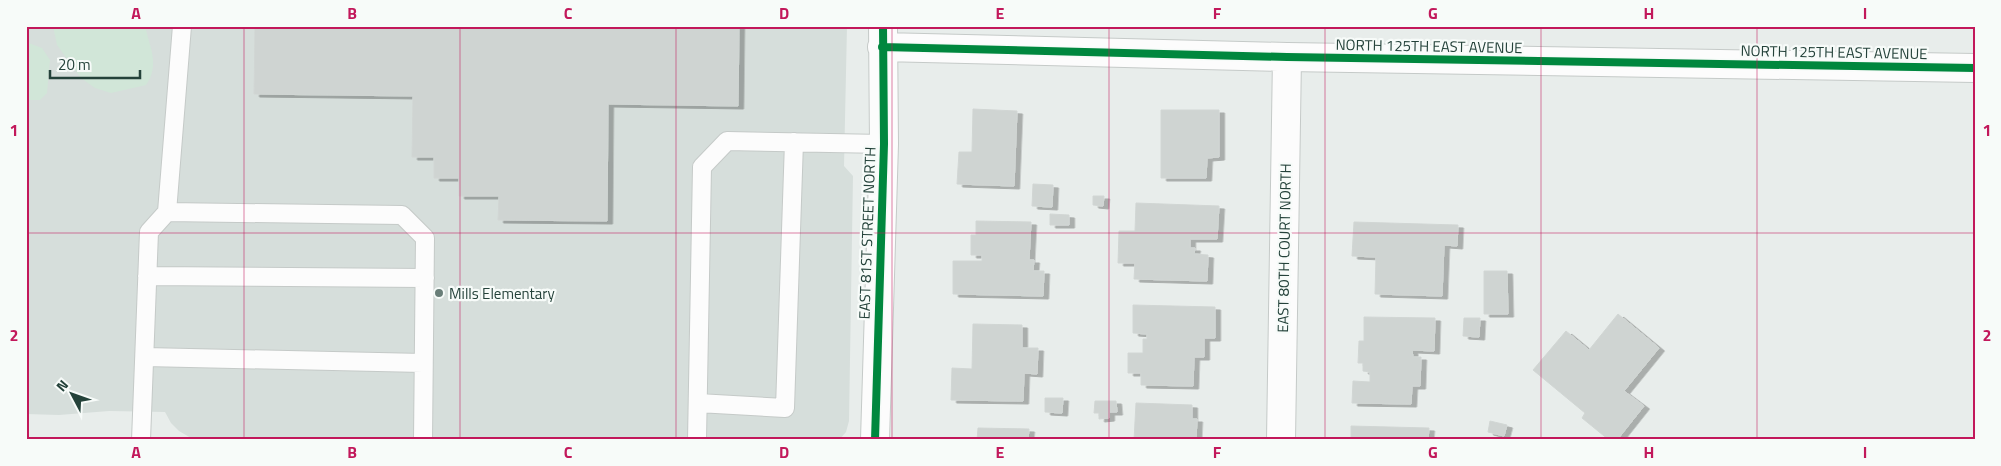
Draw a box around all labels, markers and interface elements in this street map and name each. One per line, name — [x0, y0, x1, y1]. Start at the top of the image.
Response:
text: A — [131, 1, 141, 25]
text: B — [347, 1, 357, 25]
text: C — [564, 1, 573, 25]
text: D — [779, 1, 789, 25]
text: E — [996, 1, 1005, 25]
text: F — [1213, 1, 1222, 25]
text: G — [1428, 1, 1438, 25]
text: H — [1644, 1, 1654, 25]
text: I — [1863, 1, 1867, 25]
street label: NORTH 125TH EAST AVENUE — [1335, 33, 1523, 59]
street label: NORTH 125TH EAST AVENUE — [1740, 39, 1928, 65]
scale bar — [50, 48, 140, 80]
text: 20 m — [58, 53, 91, 76]
text: 1 — [10, 118, 18, 142]
text: 1 — [1983, 118, 1991, 142]
street label: EAST 81ST STREET NORTH — [852, 146, 882, 320]
street label: EAST 80TH COURT NORTH — [1271, 163, 1297, 333]
place label: Mills Elementary — [449, 282, 555, 305]
marker: Mills Elementary — [433, 287, 445, 299]
text: 2 — [10, 323, 18, 347]
text: 2 — [1983, 323, 1991, 347]
north arrow — [48, 368, 98, 418]
text: N — [51, 375, 73, 396]
text: A — [131, 440, 141, 464]
text: B — [347, 440, 357, 464]
text: C — [564, 440, 573, 464]
text: D — [779, 440, 789, 464]
text: E — [996, 440, 1005, 464]
text: F — [1213, 440, 1222, 464]
text: G — [1428, 440, 1438, 464]
text: H — [1644, 440, 1654, 464]
text: I — [1863, 440, 1867, 464]

